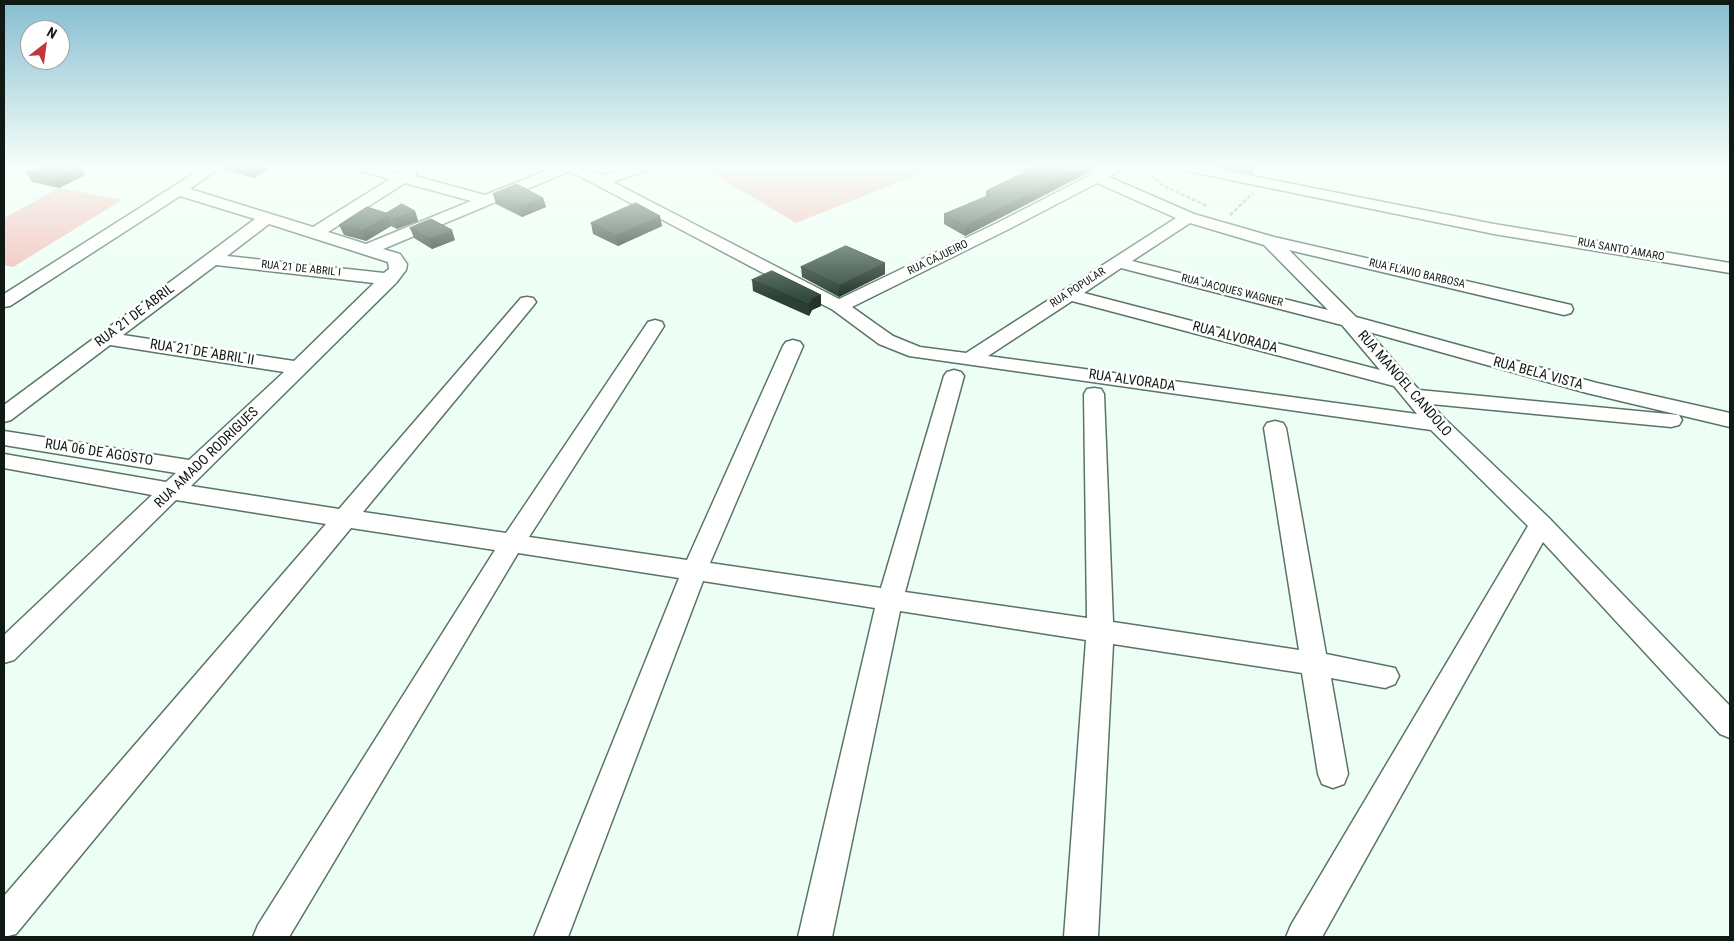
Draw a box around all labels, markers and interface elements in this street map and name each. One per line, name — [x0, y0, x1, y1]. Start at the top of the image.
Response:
north arrow — [20, 20, 70, 70]
text: N — [44, 24, 60, 42]
street label: RUA SANTO AMARO — [1577, 236, 1665, 264]
street label: RUA CAJUEIRO — [906, 238, 970, 278]
street label: RUA FLAVIO BARBOSA — [1368, 257, 1466, 291]
street label: RUA 21 DE ABRIL I — [261, 258, 341, 280]
street label: RUA POPULAR — [1048, 265, 1108, 311]
street label: RUA JACQUES WAGNER — [1180, 272, 1284, 310]
street label: RUA 21 DE ABRIL — [92, 281, 178, 351]
street label: RUA ALVORADA — [1191, 319, 1279, 357]
street label: RUA MANOEL CANDOLO — [1353, 328, 1455, 440]
street label: RUA 21 DE ABRIL II — [149, 336, 255, 370]
street label: RUA BELA VISTA — [1491, 354, 1585, 394]
street label: RUA ALVORADA — [1087, 367, 1177, 395]
street label: RUA AMADO RODRIGUES — [152, 404, 262, 512]
street label: RUA 06 DE AGOSTO — [44, 436, 154, 470]

